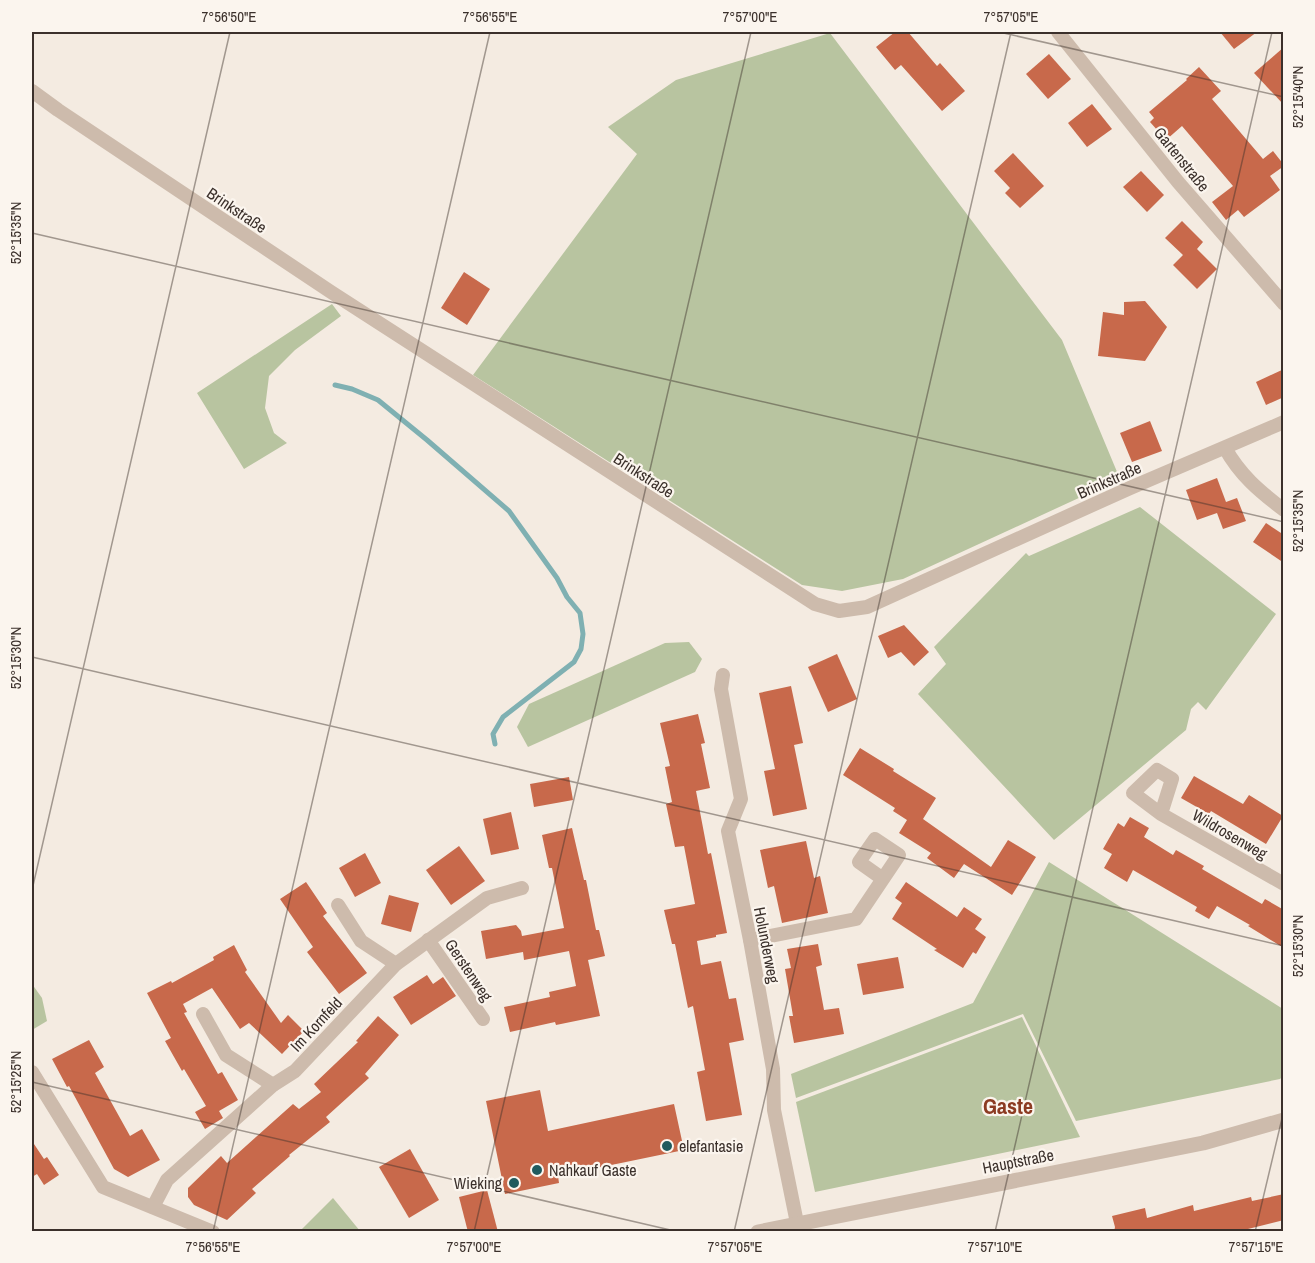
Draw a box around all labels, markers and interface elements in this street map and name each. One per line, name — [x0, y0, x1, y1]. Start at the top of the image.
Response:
text: 7°56'50"E — [201, 6, 257, 27]
text: 7°56'55"E — [462, 6, 518, 27]
text: 7°57'00"E — [722, 6, 778, 27]
text: 7°57'05"E — [983, 6, 1039, 27]
text: 52°15'40"N — [1287, 66, 1308, 128]
street label: Gartenstraße — [1149, 122, 1215, 196]
street label: Brinkstraße — [203, 182, 271, 238]
text: 52°15'35"N — [5, 202, 26, 264]
street label: Brinkstraße — [610, 447, 678, 503]
street label: Brinkstraße — [1074, 456, 1144, 504]
text: 52°15'35"N — [1287, 490, 1308, 552]
text: 52°15'30"N — [5, 627, 26, 689]
street label: Wildrosenweg — [1189, 804, 1272, 865]
street label: Holunderweg — [749, 905, 785, 986]
text: 52°15'30"N — [1287, 915, 1308, 977]
street label: Gerstenweg — [440, 935, 498, 1006]
street label: Im Kornfeld — [285, 992, 347, 1056]
text: 52°15'25"N — [5, 1051, 26, 1113]
district label: Gaste — [983, 1091, 1033, 1121]
place label: elefantasie — [679, 1135, 743, 1157]
marker: elefantasie — [660, 1139, 674, 1153]
street label: Hauptstraße — [980, 1143, 1056, 1179]
place label: Nahkauf Gaste — [549, 1159, 637, 1181]
marker: Nahkauf Gaste — [530, 1163, 544, 1177]
place label: Wieking — [454, 1172, 503, 1194]
marker: Wieking — [507, 1176, 521, 1190]
text: 7°56'55"E — [185, 1236, 241, 1257]
text: 7°57'00"E — [446, 1236, 502, 1257]
text: 7°57'05"E — [707, 1236, 763, 1257]
text: 7°57'10"E — [967, 1236, 1023, 1257]
text: 7°57'15"E — [1228, 1236, 1284, 1257]

